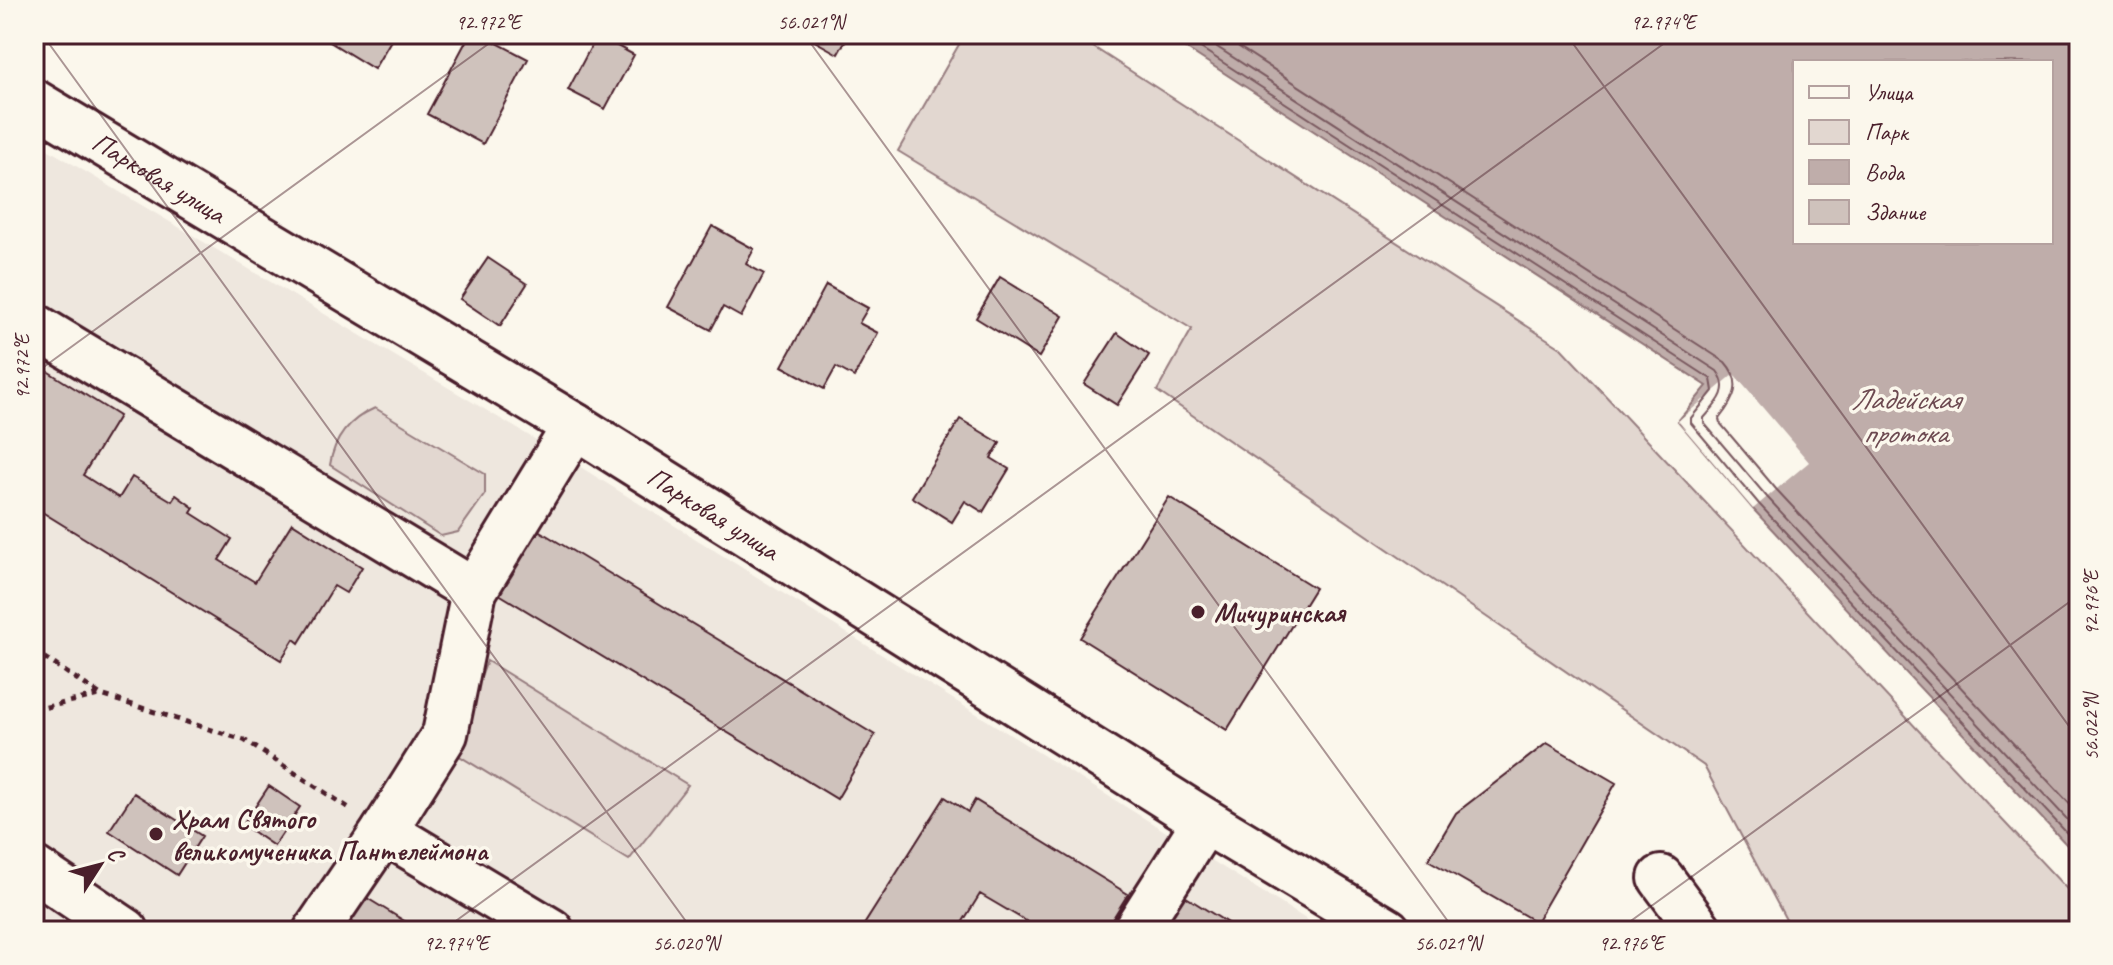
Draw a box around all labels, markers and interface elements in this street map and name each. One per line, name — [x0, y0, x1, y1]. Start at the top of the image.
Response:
text: 92.972°E — [455, 10, 523, 35]
text: 56.021°N — [778, 10, 847, 35]
text: 92.974°E — [1630, 10, 1698, 35]
legend — [1793, 60, 2053, 244]
text: Улица — [1865, 77, 1914, 107]
text: Парк — [1865, 117, 1910, 147]
street label: Парковая улица — [86, 124, 234, 232]
text: Вода — [1865, 157, 1905, 187]
text: Здание — [1865, 197, 1927, 227]
text: 92.972°E — [10, 332, 35, 400]
water label: Ладейская протока — [1851, 380, 1964, 452]
street label: Парковая улица — [641, 459, 787, 569]
text: 92.976°E — [2079, 568, 2104, 636]
place label: Мичуринская — [1214, 595, 1347, 631]
marker: Мичуринская — [1189, 603, 1207, 621]
text: 56.022°N — [2079, 691, 2104, 760]
place label: Храм Святого великомученика Пантелеймона — [172, 801, 489, 868]
north arrow — [60, 825, 140, 905]
marker: Храм Святого великомученика Пантелеймона — [147, 825, 165, 843]
text: С — [101, 841, 132, 869]
text: 92.974°E — [423, 931, 491, 956]
text: 56.020°N — [653, 931, 722, 956]
text: 56.021°N — [1415, 931, 1484, 956]
text: 92.976°E — [1598, 931, 1666, 956]

